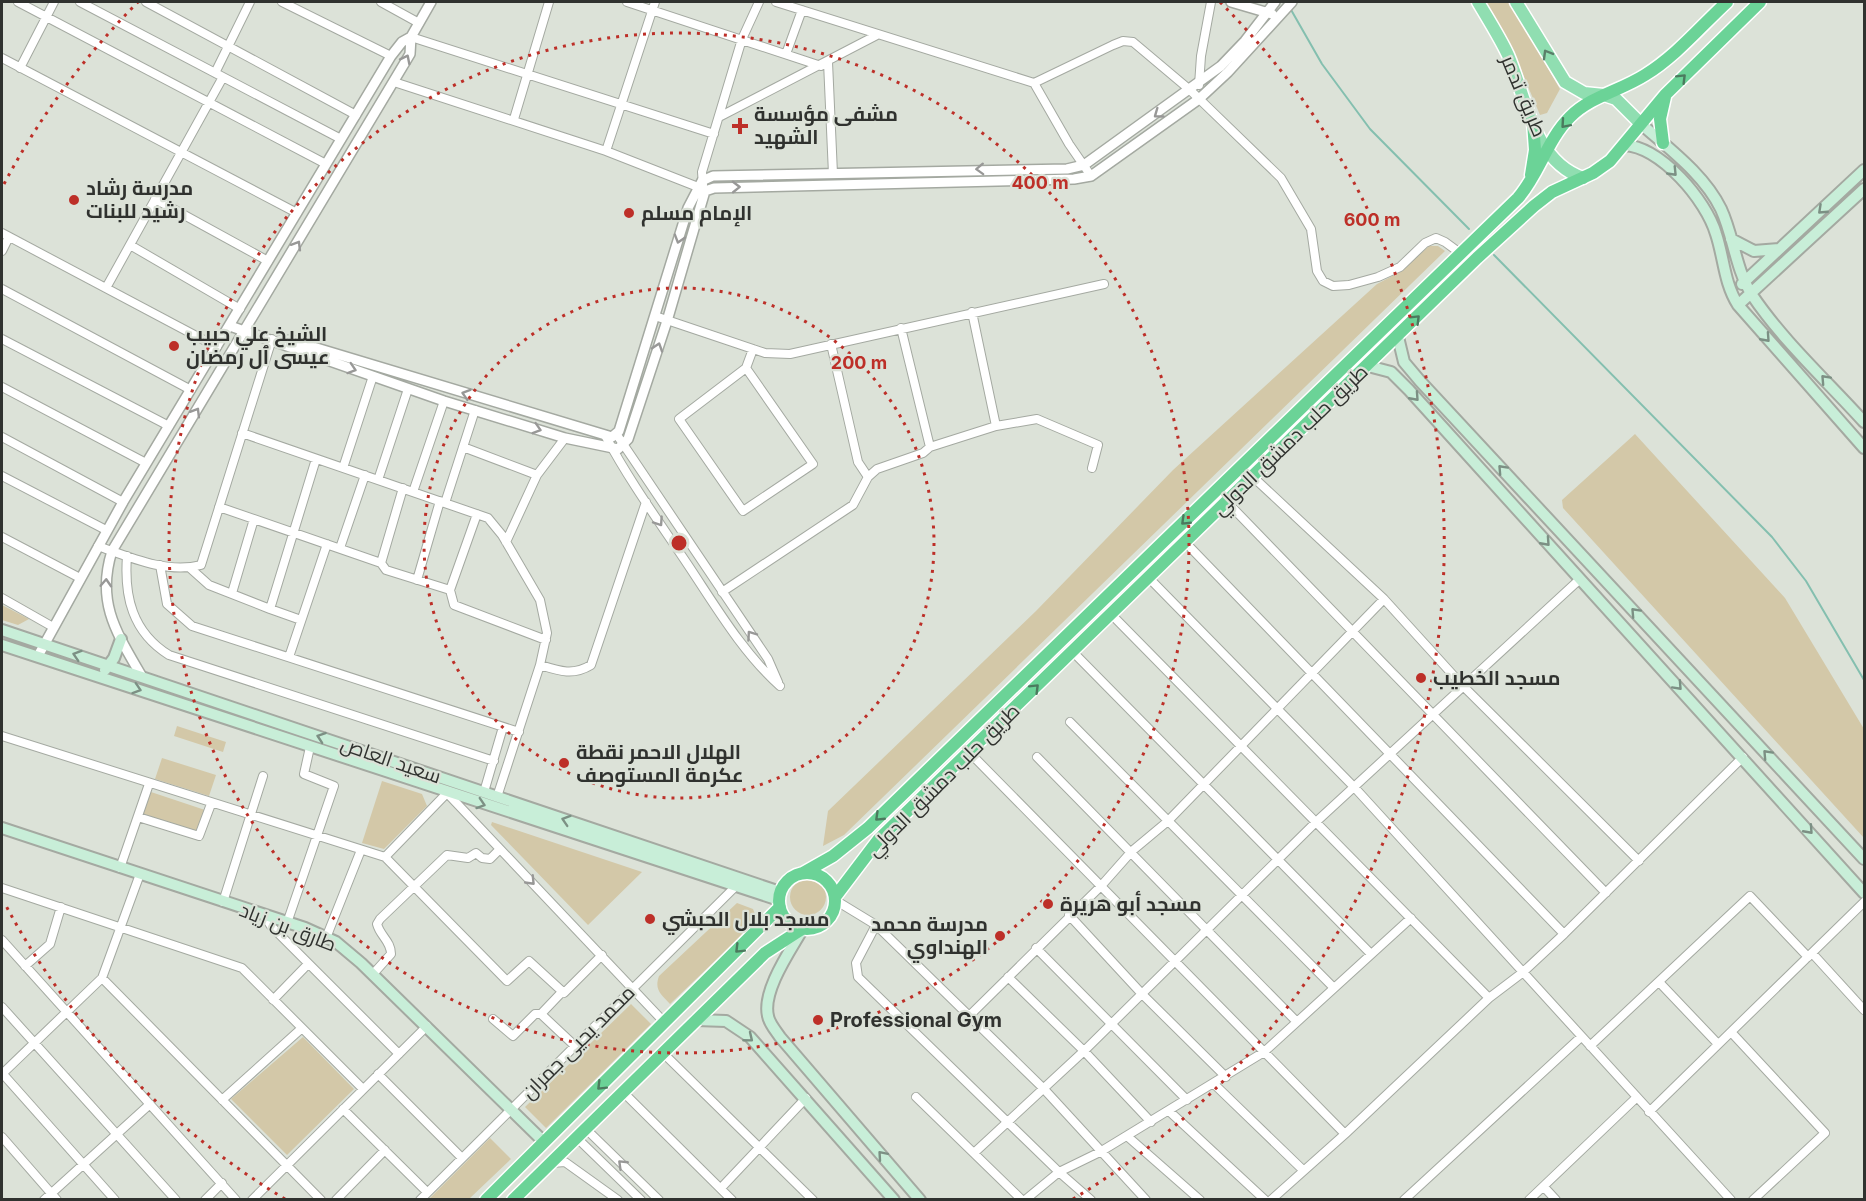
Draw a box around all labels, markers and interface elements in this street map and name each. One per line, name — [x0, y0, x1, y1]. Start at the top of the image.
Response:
one-way arrow — [1543, 50, 1555, 60]
street label: طريق تدمر — [1495, 51, 1552, 141]
one-way arrow — [399, 54, 411, 65]
one-way arrow — [1675, 74, 1686, 85]
place label: مشفى مؤسسة الشهيد — [754, 102, 898, 150]
one-way arrow — [1153, 106, 1164, 117]
marker: مشفى مؤسسة الشهيد — [731, 117, 749, 135]
one-way arrow — [1561, 117, 1572, 128]
one-way arrow — [975, 163, 984, 176]
one-way arrow — [1665, 165, 1676, 176]
text: 400 m — [1011, 172, 1069, 193]
place label: مدرسة رشاد رشيد للبنات — [86, 176, 193, 223]
one-way arrow — [732, 181, 741, 193]
marker: مدرسة رشاد رشيد للبنات — [67, 193, 81, 207]
place label: الإمام مسلم — [641, 201, 752, 227]
one-way arrow — [1818, 203, 1828, 214]
marker: الإمام مسلم — [622, 206, 636, 220]
text: 600 m — [1344, 209, 1400, 230]
one-way arrow — [674, 233, 686, 244]
one-way arrow — [289, 241, 301, 251]
one-way arrow — [1409, 315, 1420, 326]
place label: الشيخ علي حبيب عيسى ٱل رمضان — [186, 322, 330, 369]
one-way arrow — [1759, 331, 1770, 342]
marker: الشيخ علي حبيب عيسى ٱل رمضان — [167, 339, 181, 353]
one-way arrow — [651, 342, 664, 353]
text: 200 m — [831, 352, 887, 373]
street label: طريق حلب دمشق الدولي — [1207, 360, 1375, 523]
one-way arrow — [346, 362, 357, 374]
one-way arrow — [1821, 375, 1832, 386]
one-way arrow — [461, 388, 472, 401]
one-way arrow — [1408, 391, 1419, 401]
one-way arrow — [189, 408, 201, 418]
one-way arrow — [531, 422, 542, 434]
one-way arrow — [1498, 465, 1509, 475]
one-way arrow — [1181, 513, 1192, 524]
one-way arrow — [652, 516, 663, 527]
centre of rings — [669, 533, 689, 553]
one-way arrow — [1539, 535, 1550, 546]
one-way arrow — [99, 578, 112, 587]
one-way arrow — [1631, 608, 1642, 619]
one-way arrow — [747, 631, 758, 642]
one-way arrow — [72, 649, 83, 662]
place label: مسجد الخطيب — [1433, 666, 1560, 690]
marker: مسجد الخطيب — [1414, 671, 1428, 685]
one-way arrow — [1671, 679, 1682, 690]
one-way arrow — [131, 682, 142, 694]
one-way arrow — [1027, 685, 1038, 696]
street label: طريق حلب دمشق الدولي — [861, 698, 1027, 864]
one-way arrow — [316, 731, 327, 744]
street label: سعيد العاص — [337, 732, 444, 789]
place label: الهلال الاحمر نقطة عكرمة المستوصف — [576, 740, 744, 787]
one-way arrow — [1764, 751, 1775, 762]
marker: الهلال الاحمر نقطة عكرمة المستوصف — [557, 756, 571, 770]
one-way arrow — [475, 797, 486, 809]
one-way arrow — [875, 810, 885, 821]
one-way arrow — [561, 815, 572, 827]
one-way arrow — [1802, 824, 1813, 834]
one-way arrow — [524, 874, 535, 884]
place label: مسجد أبو هريرة — [1060, 890, 1202, 916]
marker: مسجد أبو هريرة — [1041, 897, 1055, 911]
street label: طارق بن زياد — [236, 898, 340, 957]
place label: مسجد بلال الحبشي — [662, 907, 830, 935]
marker: مسجد بلال الحبشي — [643, 912, 657, 926]
place label: مدرسة محمد الهنداوي — [871, 912, 988, 963]
marker: مدرسة محمد الهنداوي — [993, 929, 1007, 943]
one-way arrow — [736, 942, 747, 953]
street label: محمد يحيى جمران — [516, 980, 640, 1104]
place label: Professional Gym — [830, 1008, 1002, 1032]
marker: Professional Gym — [811, 1013, 825, 1027]
one-way arrow — [742, 1030, 753, 1041]
one-way arrow — [597, 1079, 608, 1090]
one-way arrow — [878, 1151, 889, 1162]
one-way arrow — [619, 1161, 630, 1172]

